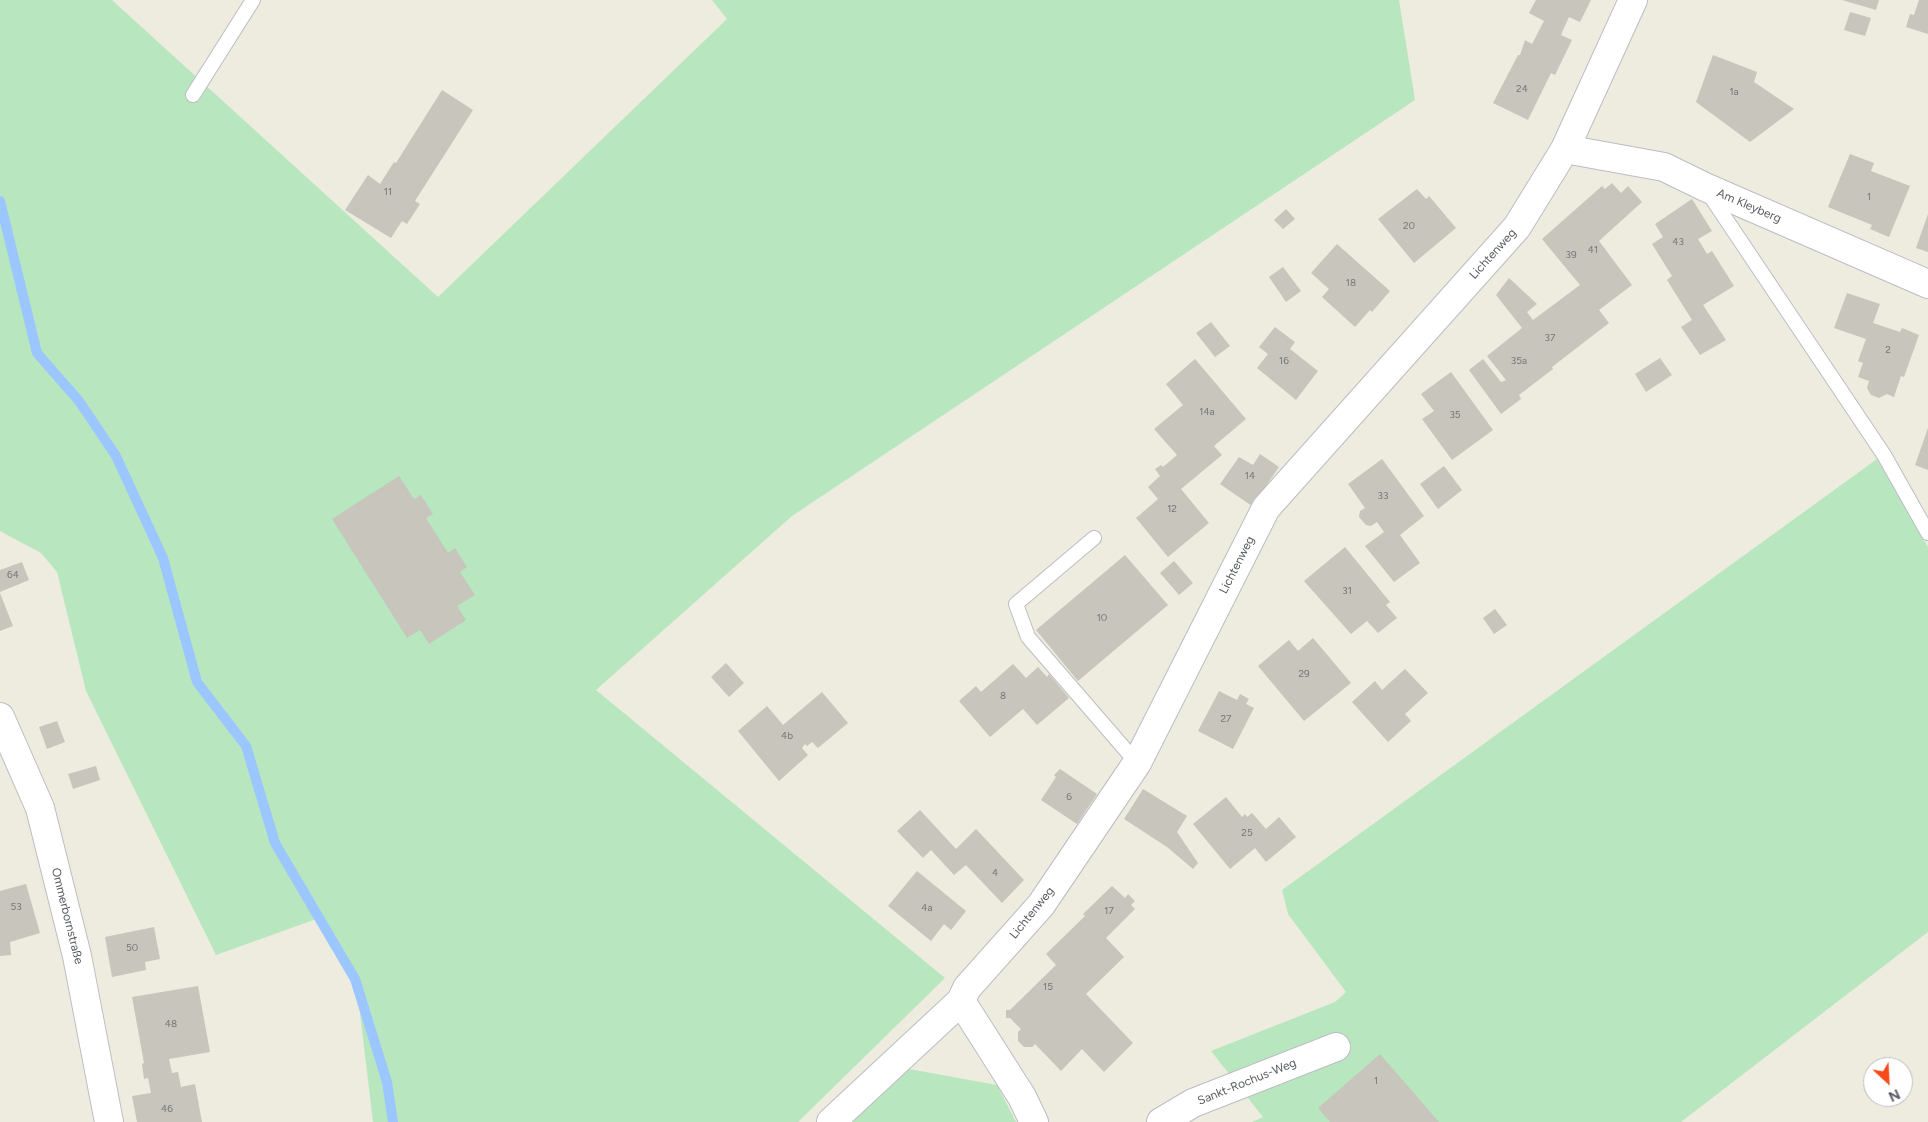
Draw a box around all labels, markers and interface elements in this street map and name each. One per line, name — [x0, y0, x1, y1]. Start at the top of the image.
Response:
house number: 24 — [1516, 83, 1528, 95]
house number: 1a — [1729, 86, 1739, 98]
house number: 11 — [384, 186, 392, 198]
street label: Am Kleyberg — [1715, 186, 1783, 226]
house number: 1 — [1867, 191, 1871, 203]
house number: 20 — [1403, 220, 1415, 232]
street label: Lichtenweg — [1467, 226, 1519, 282]
house number: 43 — [1672, 236, 1684, 248]
house number: 41 — [1588, 244, 1598, 256]
house number: 39 — [1565, 249, 1577, 261]
house number: 18 — [1346, 277, 1356, 289]
house number: 37 — [1545, 332, 1555, 344]
house number: 2 — [1885, 344, 1891, 356]
house number: 16 — [1279, 355, 1289, 367]
house number: 35a — [1511, 355, 1527, 367]
house number: 14a — [1199, 406, 1215, 418]
house number: 35 — [1449, 409, 1461, 421]
house number: 14 — [1245, 470, 1255, 482]
house number: 33 — [1378, 490, 1388, 502]
house number: 12 — [1167, 503, 1177, 515]
street label: Lichtenweg — [1216, 534, 1258, 596]
house number: 64 — [7, 569, 19, 581]
house number: 31 — [1342, 585, 1352, 597]
house number: 10 — [1097, 612, 1107, 624]
house number: 29 — [1298, 668, 1310, 680]
house number: 8 — [1000, 690, 1006, 702]
house number: 27 — [1221, 713, 1231, 725]
house number: 4b — [781, 730, 793, 742]
house number: 6 — [1066, 791, 1072, 803]
house number: 25 — [1241, 827, 1253, 839]
street label: Ommerbornstraße — [48, 866, 86, 966]
house number: 4 — [992, 867, 998, 879]
street label: Lichtenweg — [1007, 884, 1057, 942]
house number: 53 — [10, 901, 22, 913]
house number: 4a — [921, 902, 933, 914]
house number: 17 — [1104, 905, 1114, 917]
house number: 50 — [126, 942, 138, 954]
house number: 15 — [1043, 981, 1053, 993]
house number: 48 — [165, 1018, 177, 1030]
street label: Sankt-Rochus-Weg — [1196, 1056, 1298, 1108]
north arrow — [1863, 1057, 1913, 1107]
house number: 1 — [1374, 1075, 1378, 1087]
text: N — [1886, 1085, 1903, 1105]
house number: 46 — [161, 1103, 173, 1115]

